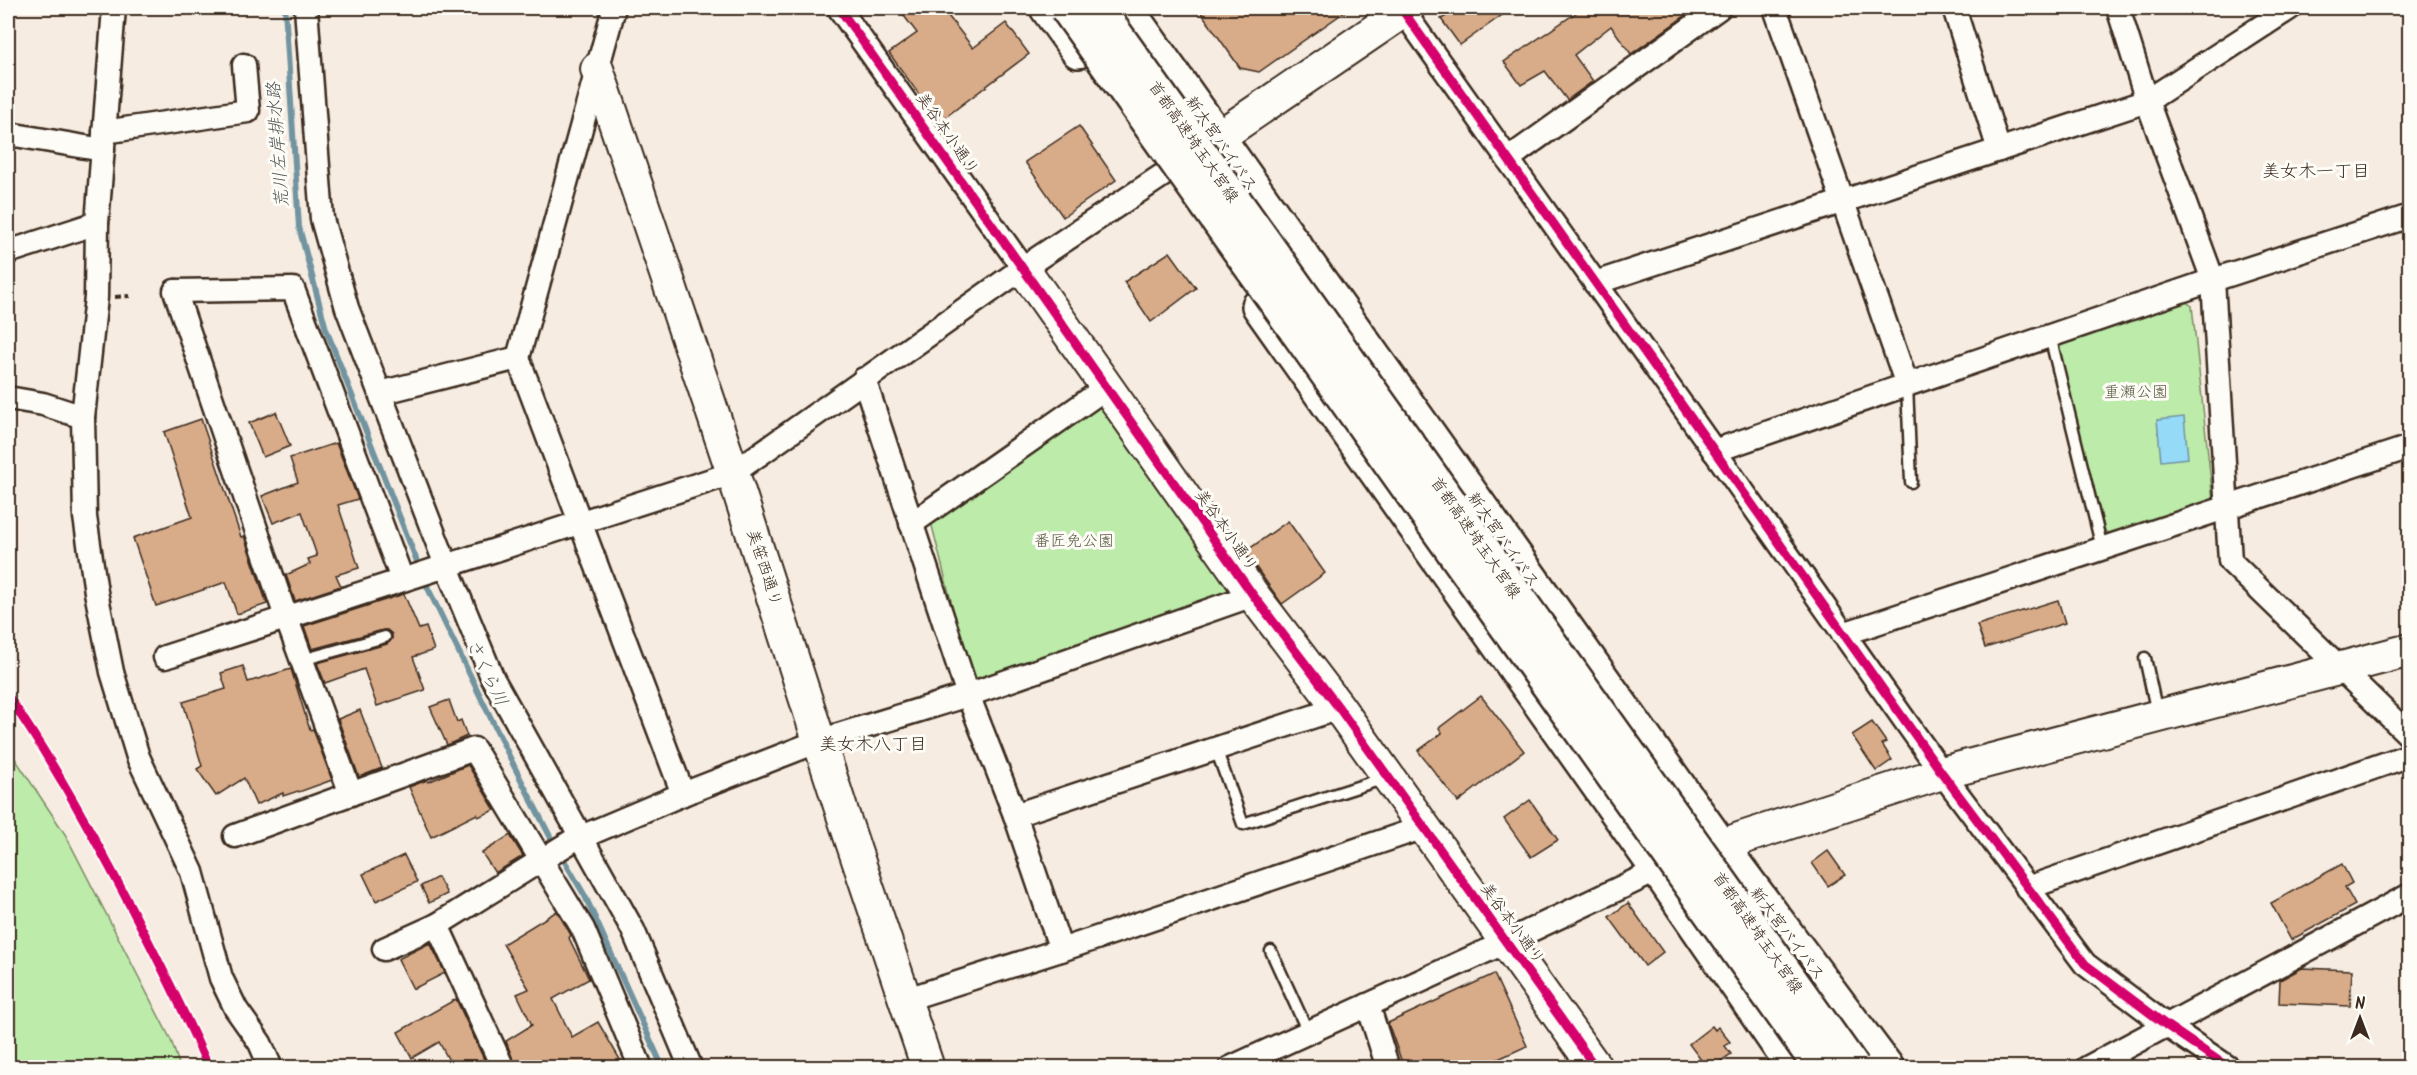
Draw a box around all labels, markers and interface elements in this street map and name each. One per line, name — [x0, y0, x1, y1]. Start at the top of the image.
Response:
street label: 首都高速埼玉大宮線 — [1141, 76, 1245, 208]
water label: 荒川左岸排水路 — [260, 80, 298, 209]
street label: 美谷本小通り — [909, 88, 985, 180]
street label: 新大宮バイパス — [1179, 91, 1263, 197]
district label: 美女木一丁目 — [2262, 158, 2370, 187]
park label: 重瀬公園 — [2104, 380, 2168, 405]
street label: 首都高速埼玉大宮線 — [1423, 472, 1527, 604]
street label: 美谷本小通り — [1188, 485, 1264, 577]
street label: 新大宮バイパス — [1461, 487, 1545, 593]
street label: 美笹西通り — [740, 526, 788, 610]
park label: 番匠免公園 — [1034, 529, 1114, 554]
water label: さくら川 — [457, 634, 515, 712]
district label: 美女木八丁目 — [819, 731, 927, 760]
street label: 首都高速埼玉大宮線 — [1705, 867, 1809, 999]
street label: 美谷本小通り — [1474, 878, 1550, 970]
street label: 新大宮バイパス — [1743, 882, 1831, 986]
north arrow — [2330, 988, 2390, 1048]
text: N — [2355, 992, 2365, 1017]

